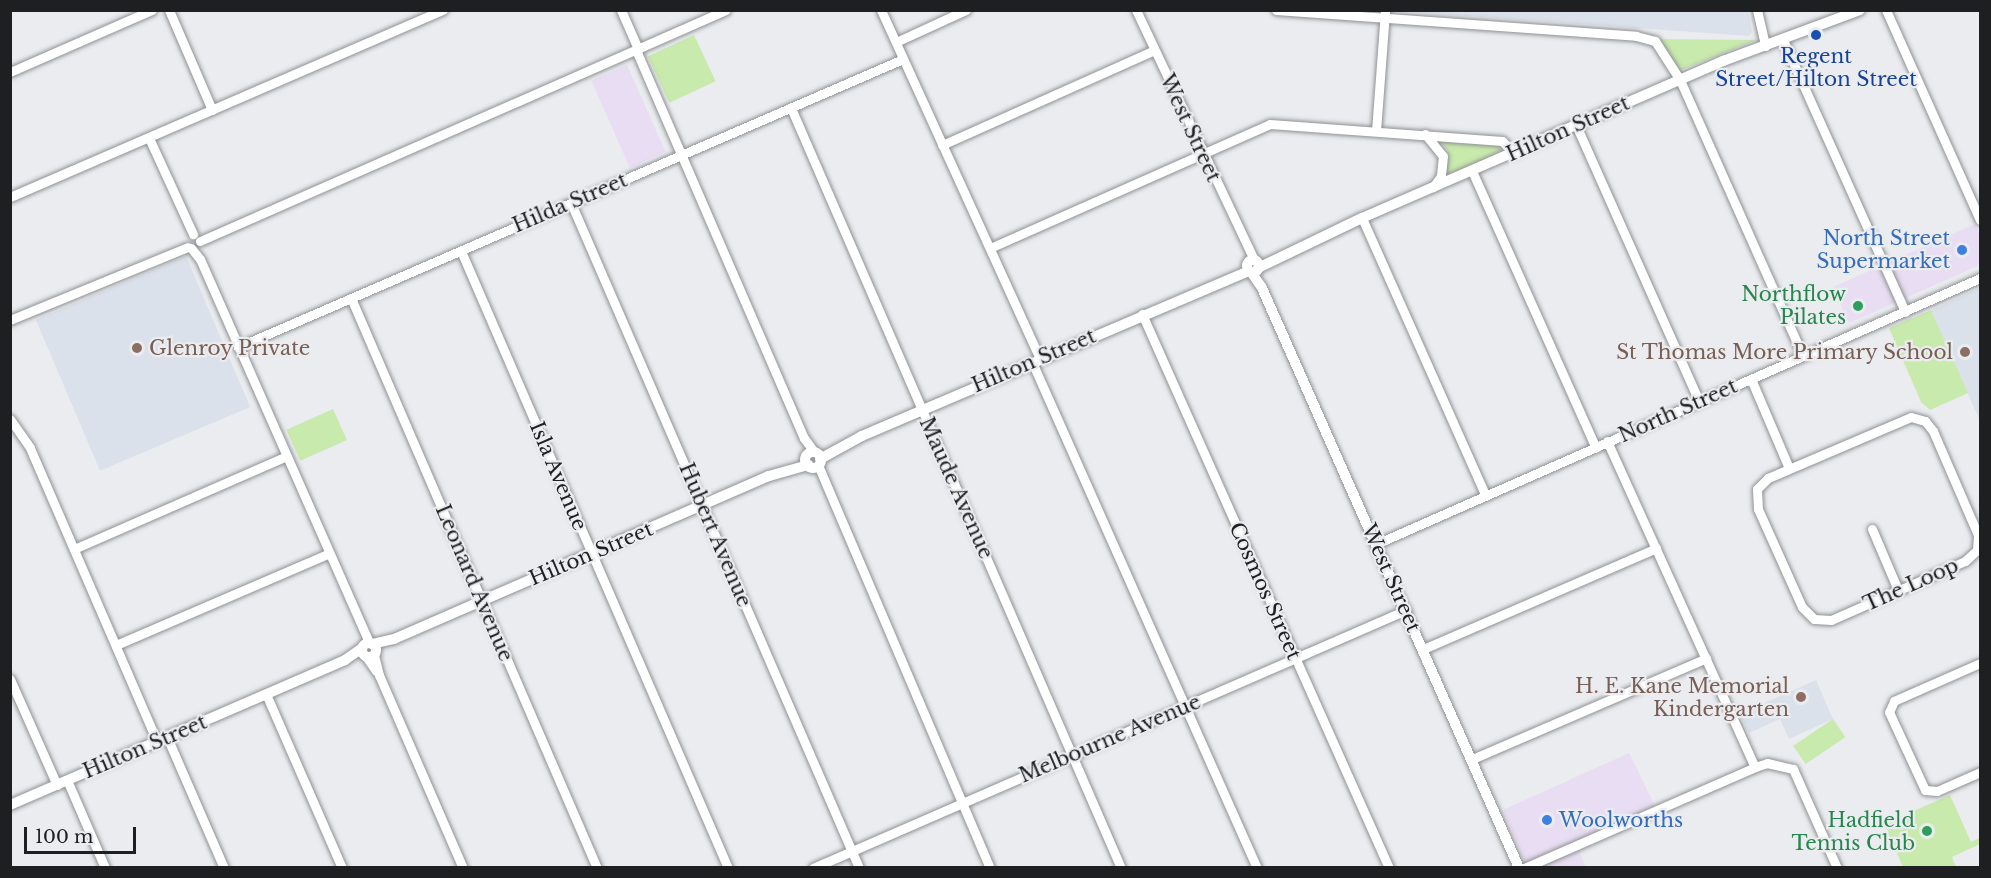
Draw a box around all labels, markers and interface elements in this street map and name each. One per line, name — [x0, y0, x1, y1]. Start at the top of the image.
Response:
marker: Regent Street/Hilton Street — [1809, 28, 1823, 42]
place label: Regent Street/Hilton Street — [1715, 44, 1917, 91]
street label: West Street — [1155, 70, 1225, 186]
street label: Hilton Street — [1503, 91, 1633, 167]
street label: Hilda Street — [509, 168, 631, 238]
place label: North Street Supermarket — [1816, 226, 1950, 273]
marker: North Street Supermarket — [1955, 243, 1969, 257]
place label: Northflow Pilates — [1741, 282, 1846, 329]
marker: Northflow Pilates — [1851, 299, 1865, 313]
street label: Hilton Street — [968, 324, 1100, 398]
place label: Glenroy Private — [149, 336, 311, 360]
place label: St Thomas More Primary School — [1615, 340, 1953, 364]
marker: Glenroy Private — [130, 341, 144, 355]
marker: St Thomas More Primary School — [1958, 345, 1972, 359]
street label: North Street — [1615, 374, 1741, 448]
street label: Maude Avenue — [914, 413, 998, 563]
street label: Isla Avenue — [524, 418, 592, 534]
street label: Hubert Avenue — [674, 459, 756, 611]
street label: Leonard Avenue — [430, 501, 518, 665]
street label: Hilton Street — [525, 517, 657, 591]
street label: Cosmos Street — [1224, 519, 1306, 663]
street label: West Street — [1356, 520, 1426, 636]
street label: The Loop — [1860, 553, 1962, 617]
place label: H. E. Kane Memorial Kindergarten — [1575, 674, 1789, 721]
street label: Melbourne Avenue — [1015, 690, 1205, 788]
marker: H. E. Kane Memorial Kindergarten — [1794, 690, 1808, 704]
street label: Hilton Street — [79, 710, 211, 784]
place label: Woolworths — [1559, 808, 1683, 832]
place label: Hadfield Tennis Club — [1791, 808, 1915, 855]
marker: Woolworths — [1540, 813, 1554, 827]
scale bar — [27, 815, 140, 853]
marker: Hadfield Tennis Club — [1920, 824, 1934, 838]
text: 100 m — [35, 826, 93, 848]

